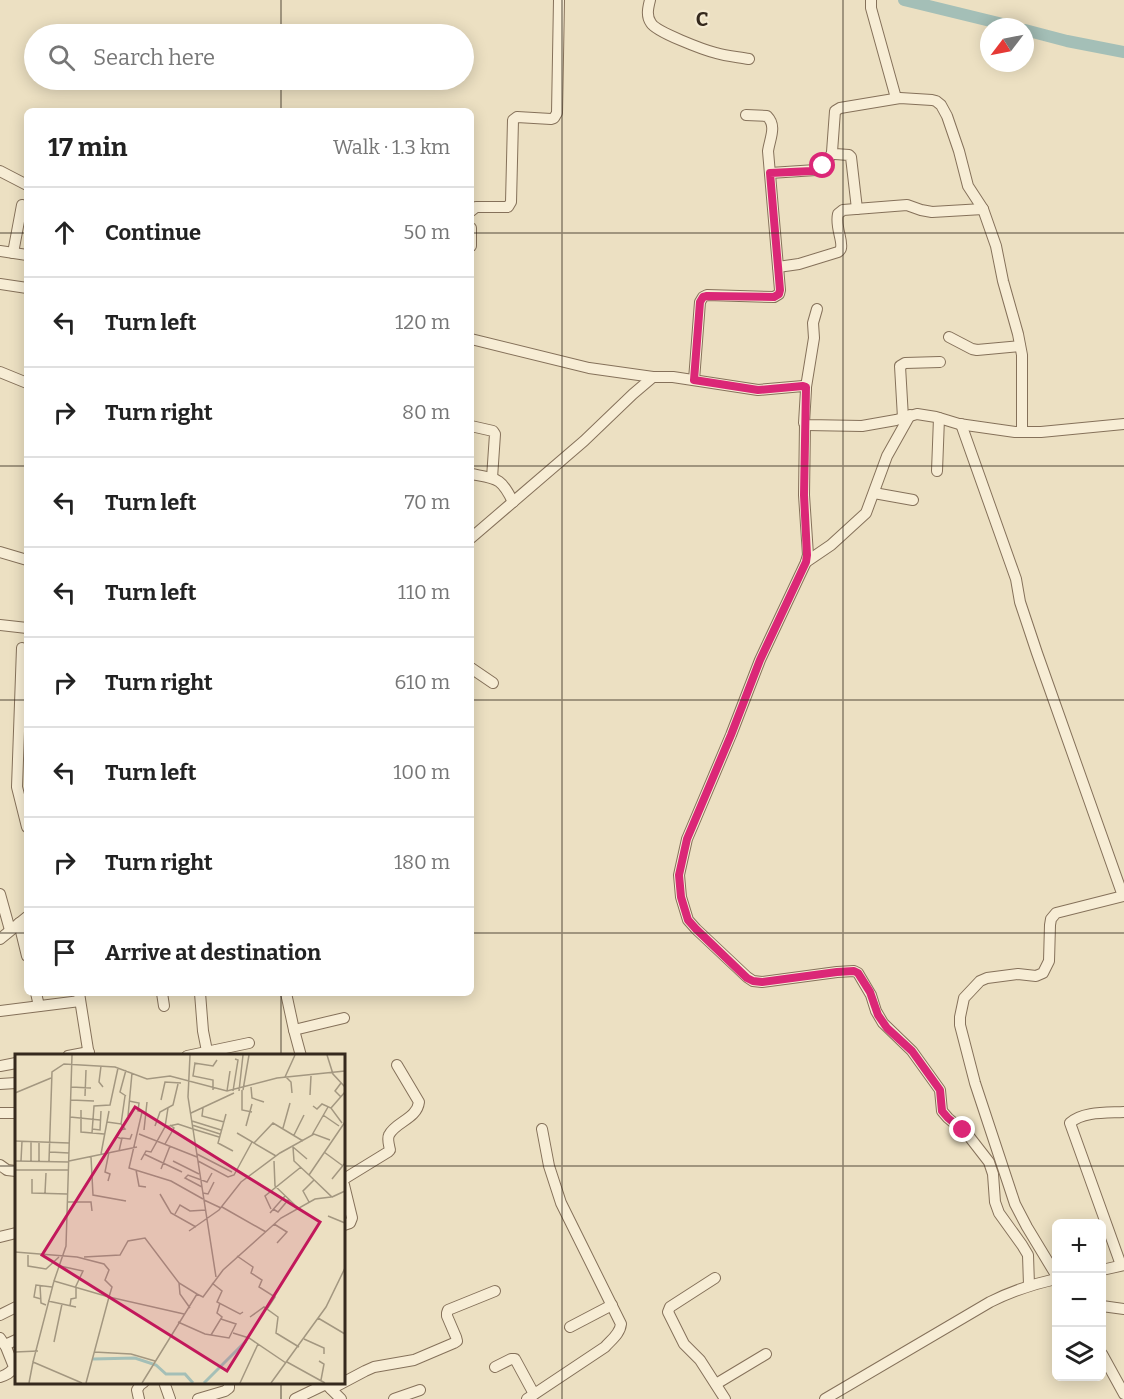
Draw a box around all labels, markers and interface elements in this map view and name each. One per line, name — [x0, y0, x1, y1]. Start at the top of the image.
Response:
text: C — [696, 7, 708, 31]
north arrow — [980, 18, 1034, 72]
search box — [24, 24, 474, 90]
icon: search — [45, 41, 78, 74]
text: Search here — [93, 44, 215, 71]
text: 17 min — [48, 132, 127, 163]
text: Walk · 1.3 km — [333, 135, 450, 159]
route start — [809, 152, 835, 178]
icon: ahead — [48, 216, 81, 249]
text: Continue — [105, 219, 201, 246]
text: 50 m — [403, 220, 450, 244]
icon: left — [48, 306, 81, 339]
text: Turn left — [105, 309, 197, 336]
text: 120 m — [395, 310, 450, 334]
icon: right — [48, 396, 81, 429]
text: Turn right — [105, 399, 213, 426]
text: 80 m — [402, 400, 450, 424]
icon: left — [48, 486, 81, 519]
text: Turn left — [105, 489, 197, 516]
text: 70 m — [404, 490, 450, 514]
icon: left — [48, 576, 81, 609]
text: Turn left — [105, 579, 197, 606]
text: 110 m — [398, 580, 450, 604]
icon: right — [48, 666, 81, 699]
text: Turn right — [105, 669, 213, 696]
text: 610 m — [394, 670, 450, 694]
icon: left — [48, 756, 81, 789]
text: Turn left — [105, 759, 197, 786]
text: 100 m — [393, 760, 450, 784]
icon: right — [48, 846, 81, 879]
text: Turn right — [105, 849, 213, 876]
text: 180 m — [394, 850, 450, 874]
icon: arrive — [48, 936, 81, 969]
text: Arrive at destination — [105, 939, 321, 966]
inset map — [15, 1054, 345, 1384]
route end — [949, 1116, 975, 1142]
map controls — [1052, 1219, 1106, 1381]
button: + — [1052, 1219, 1106, 1273]
button: − — [1052, 1273, 1106, 1327]
button: layers — [1052, 1327, 1106, 1381]

